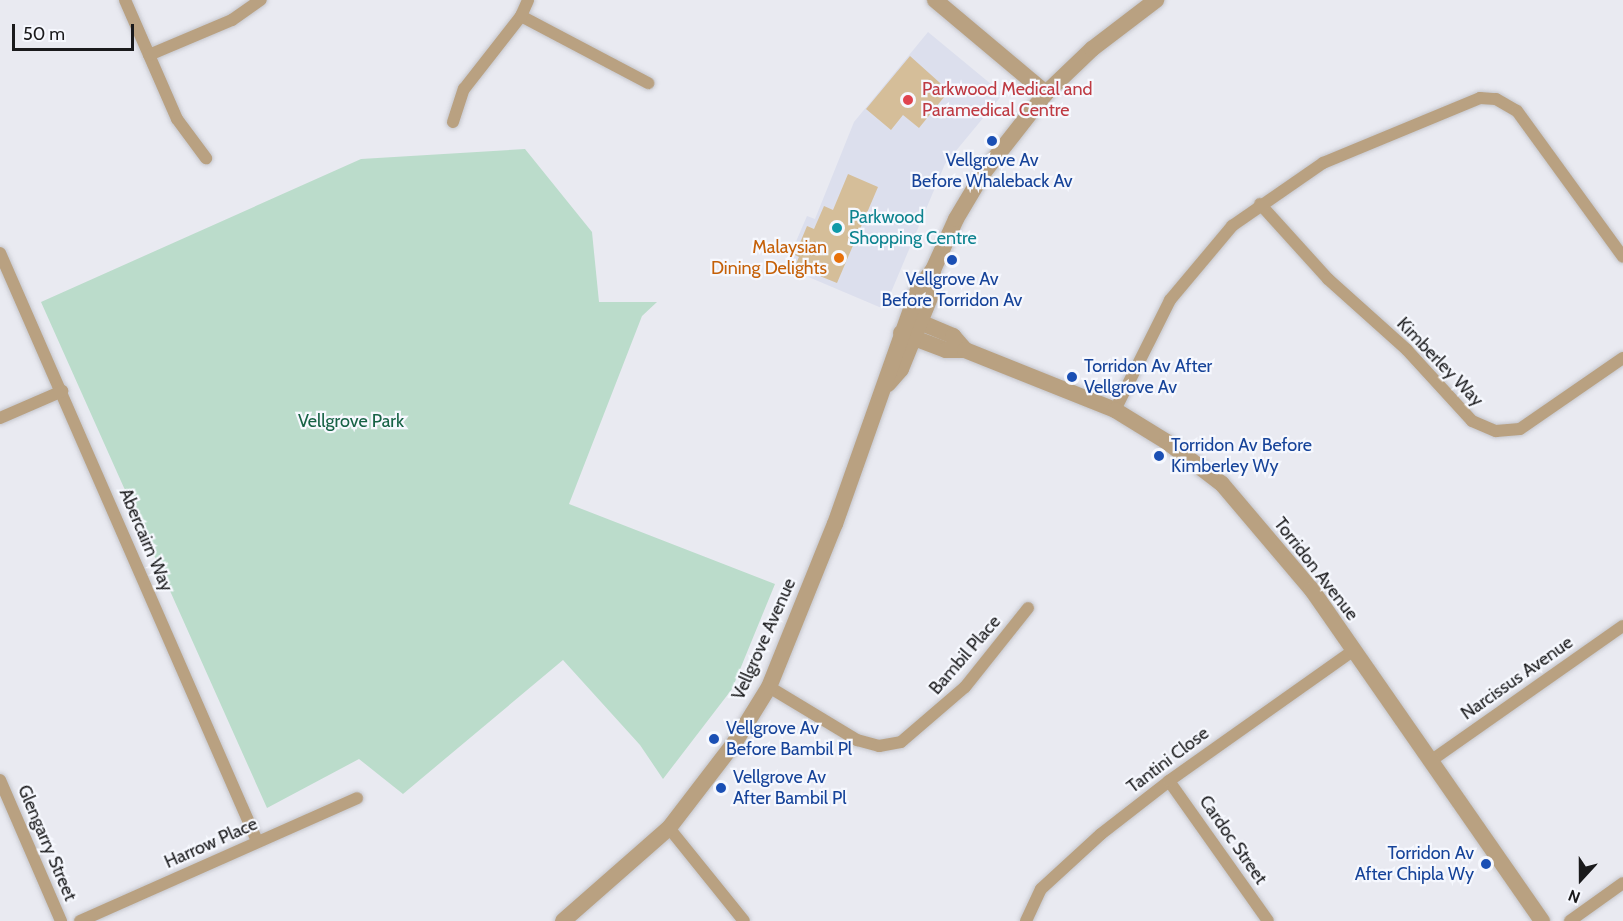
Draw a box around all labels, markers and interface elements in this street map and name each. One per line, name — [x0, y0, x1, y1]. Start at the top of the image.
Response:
scale bar — [15, 12, 136, 50]
text: 50 m — [23, 23, 65, 45]
place label: Parkwood Medical and Paramedical Centre — [922, 79, 1092, 122]
marker: Parkwood Medical and Paramedical Centre — [899, 91, 917, 109]
marker: Vellgrove Av Before Whaleback Av — [985, 134, 999, 148]
place label: Vellgrove Av Before Whaleback Av — [911, 150, 1073, 192]
place label: Parkwood Shopping Centre — [849, 207, 977, 250]
marker: Parkwood Shopping Centre — [830, 221, 844, 235]
place label: Malaysian Dining Delights — [711, 237, 827, 280]
marker: Malaysian Dining Delights — [832, 251, 846, 265]
marker: Vellgrove Av Before Torridon Av — [945, 253, 959, 267]
place label: Vellgrove Av Before Torridon Av — [882, 269, 1022, 312]
street label: Kimberley Way — [1392, 313, 1488, 411]
place label: Torridon Av After Vellgrove Av — [1084, 356, 1212, 398]
marker: Torridon Av After Vellgrove Av — [1065, 370, 1079, 384]
park label: Vellgrove Park — [298, 410, 404, 432]
place label: Torridon Av Before Kimberley Wy — [1171, 435, 1312, 478]
marker: Torridon Av Before Kimberley Wy — [1152, 449, 1166, 463]
street label: Abercairn Way — [115, 485, 177, 595]
street label: Torridon Avenue — [1269, 513, 1363, 625]
street label: Vellgrove Avenue — [728, 575, 800, 703]
street label: Bambil Place — [925, 611, 1005, 699]
street label: Narcissus Avenue — [1457, 631, 1577, 725]
place label: Vellgrove Av Before Bambil Pl — [726, 718, 852, 760]
street label: Tantini Close — [1123, 722, 1213, 798]
marker: Vellgrove Av Before Bambil Pl — [707, 732, 721, 746]
place label: Vellgrove Av After Bambil Pl — [733, 767, 846, 810]
marker: Vellgrove Av After Bambil Pl — [714, 781, 728, 795]
street label: Glengarry Street — [13, 782, 81, 904]
street label: Cardoc Street — [1194, 791, 1272, 889]
street label: Harrow Place — [161, 813, 261, 873]
place label: Torridon Av After Chipla Wy — [1355, 843, 1474, 886]
north arrow — [1551, 849, 1611, 909]
marker: Torridon Av After Chipla Wy — [1479, 857, 1493, 871]
text: N — [1566, 885, 1583, 907]

